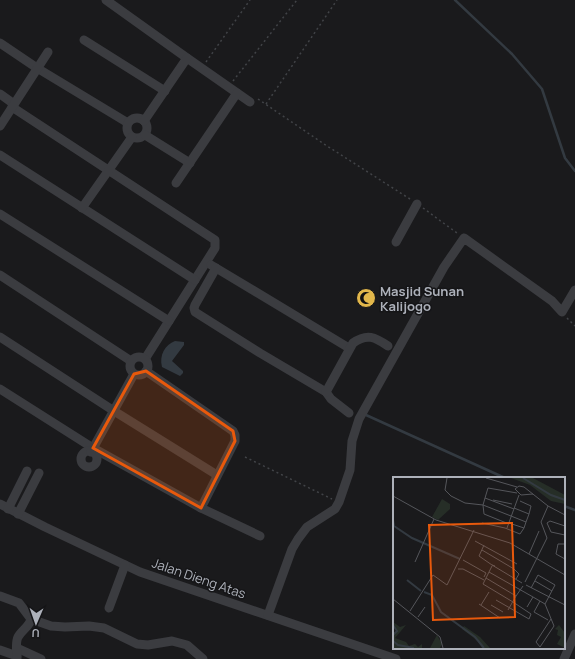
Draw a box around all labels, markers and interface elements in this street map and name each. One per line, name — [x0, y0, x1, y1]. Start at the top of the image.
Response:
place label: Masjid Sunan Kalijogo — [380, 282, 464, 315]
mosque icon: Masjid Sunan Kalijogo — [355, 287, 377, 309]
inset map — [393, 477, 565, 649]
street label: Jalan Dieng Atas — [150, 553, 249, 603]
north arrow — [16, 603, 56, 643]
text: U — [31, 626, 40, 641]

